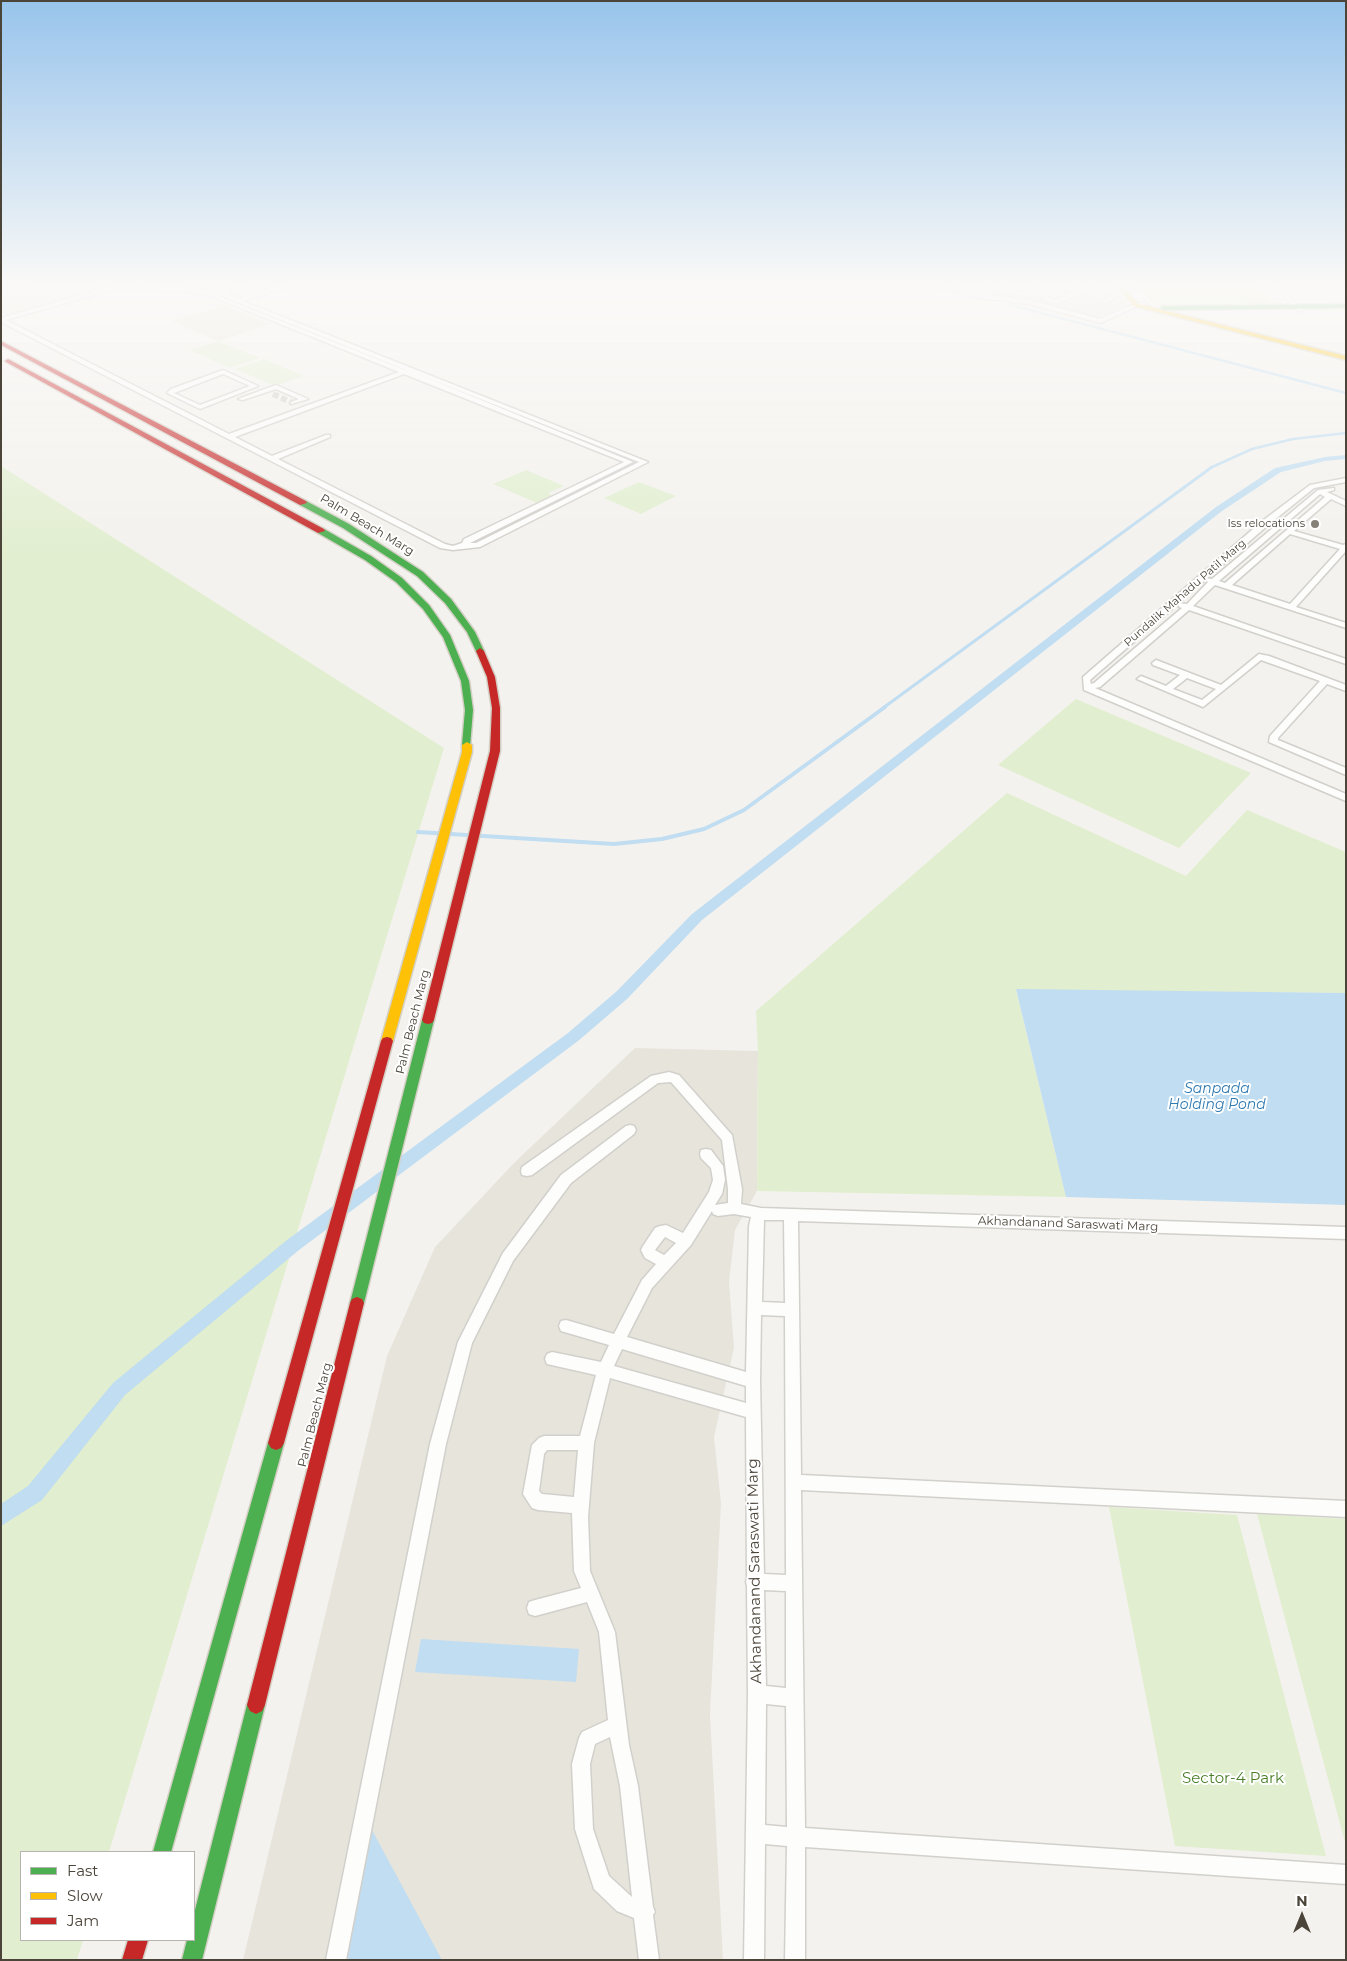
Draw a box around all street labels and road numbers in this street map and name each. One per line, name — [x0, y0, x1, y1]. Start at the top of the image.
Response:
street label: Palm Beach Marg — [317, 491, 417, 559]
street label: Pundalik Mahadu Patil Marg — [1121, 537, 1249, 649]
street label: Palm Beach Marg — [393, 968, 433, 1076]
street label: Akhandanand Saraswati Marg — [978, 1214, 1158, 1234]
street label: Palm Beach Marg — [295, 1361, 335, 1469]
street label: Akhandanand Saraswati Marg — [744, 1458, 766, 1684]

